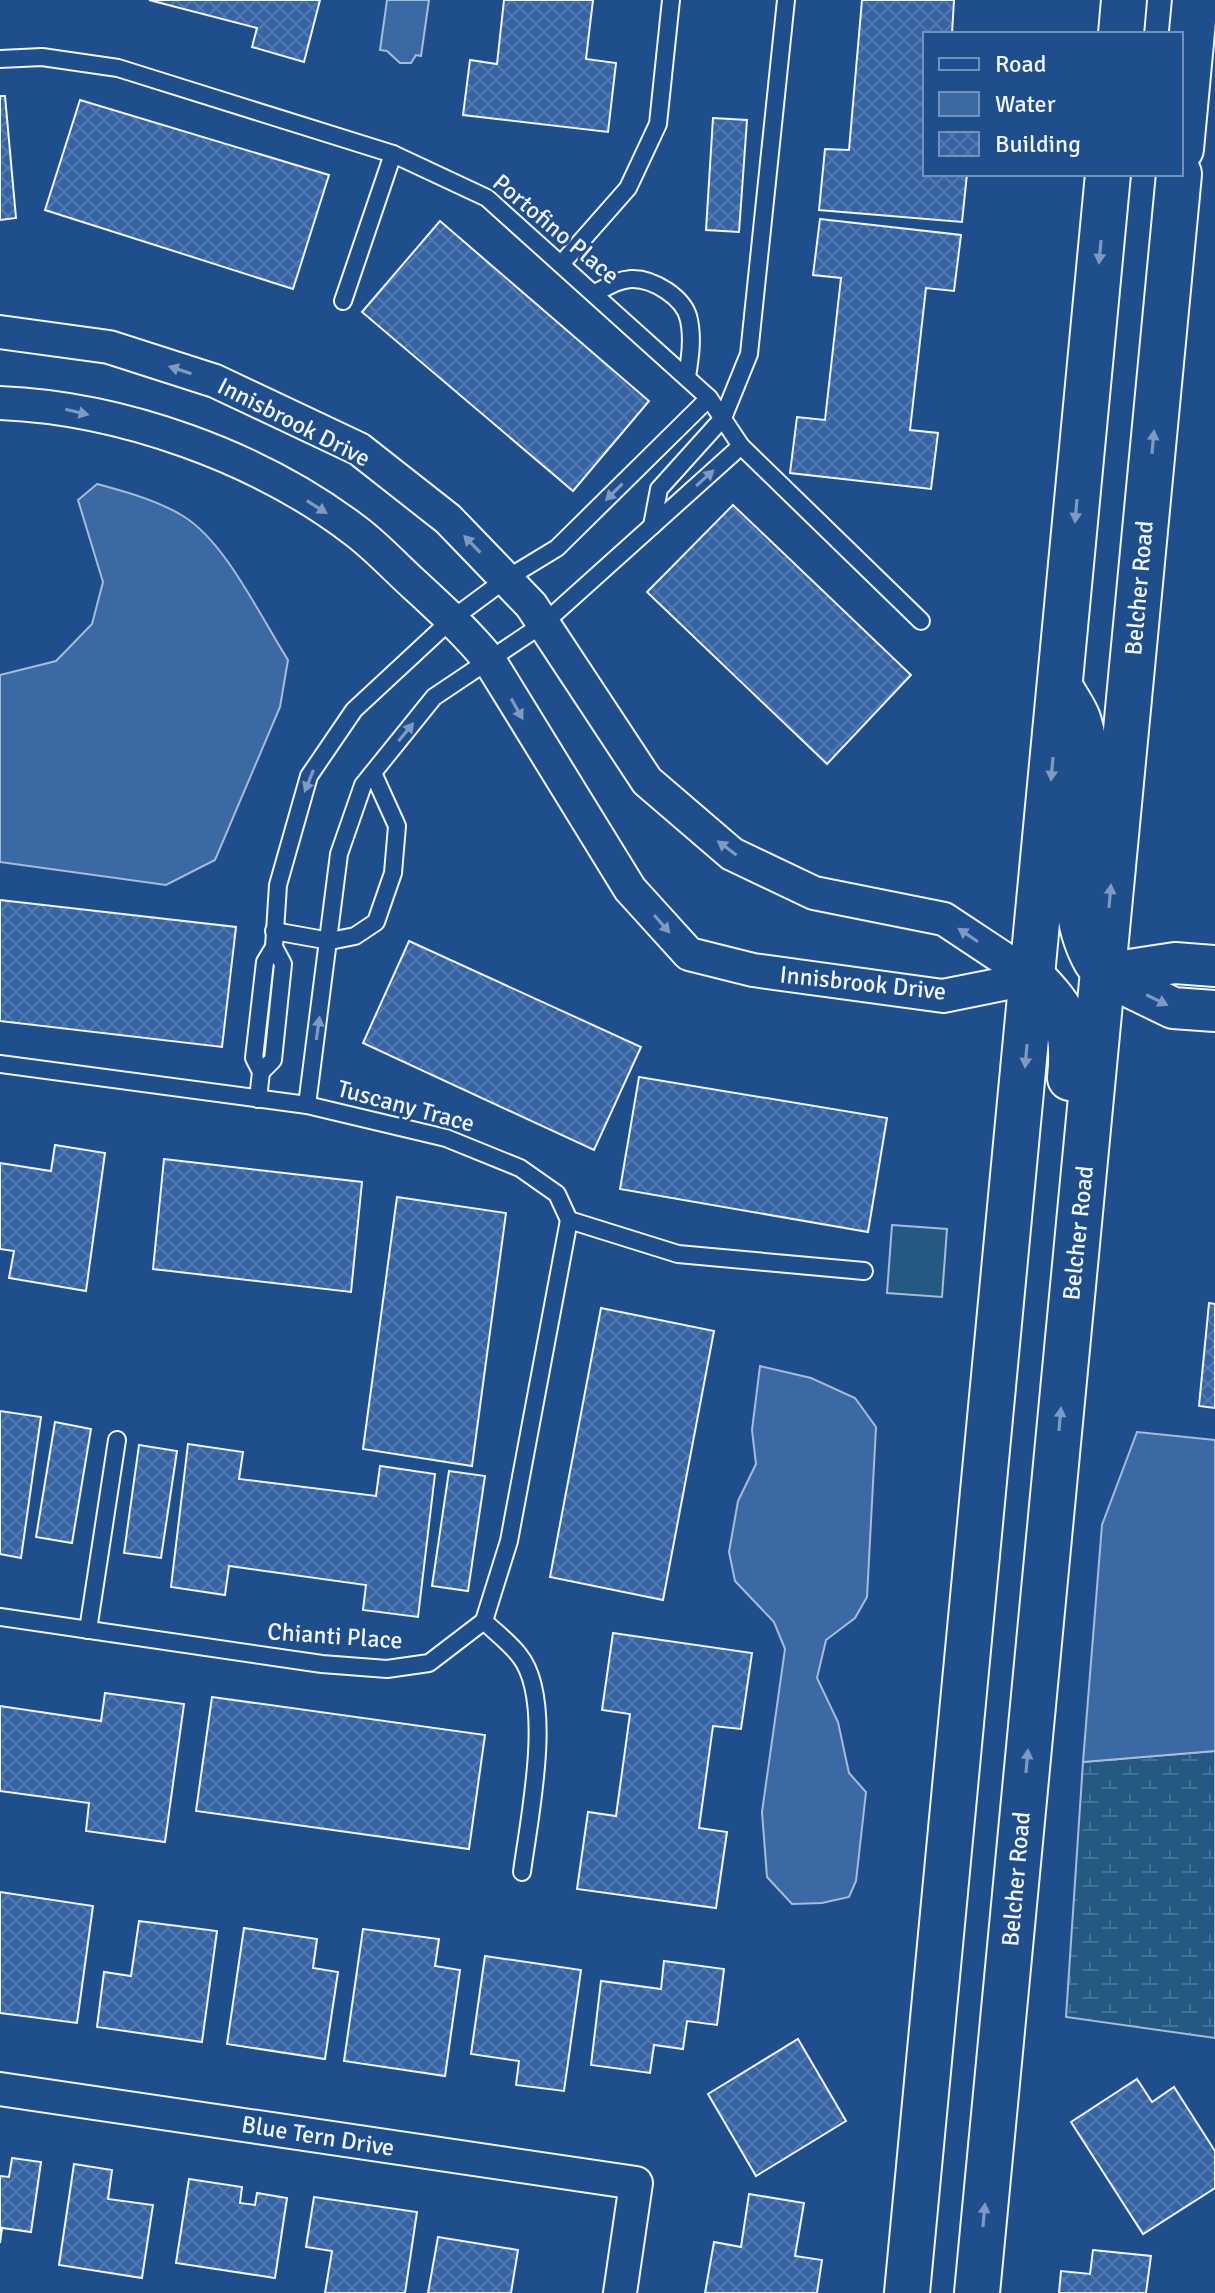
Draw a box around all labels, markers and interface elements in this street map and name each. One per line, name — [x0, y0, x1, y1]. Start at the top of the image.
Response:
legend — [923, 32, 1183, 176]
text: Road — [995, 49, 1046, 79]
text: Water — [995, 89, 1056, 119]
text: Building — [995, 129, 1081, 159]
street label: Portofino Place — [487, 167, 625, 291]
one-way arrow — [1094, 240, 1107, 265]
one-way arrow — [167, 363, 191, 375]
street label: Innisbrook Drive — [213, 371, 375, 473]
one-way arrow — [65, 406, 90, 419]
one-way arrow — [1147, 429, 1160, 454]
one-way arrow — [695, 470, 714, 488]
one-way arrow — [605, 482, 624, 501]
one-way arrow — [1069, 498, 1082, 523]
one-way arrow — [306, 500, 328, 514]
street label: Belcher Road — [1118, 519, 1160, 657]
one-way arrow — [463, 535, 482, 554]
one-way arrow — [510, 698, 524, 721]
one-way arrow — [397, 722, 414, 742]
one-way arrow — [1045, 757, 1058, 782]
one-way arrow — [302, 769, 315, 793]
one-way arrow — [716, 841, 737, 857]
one-way arrow — [1104, 883, 1117, 908]
one-way arrow — [653, 914, 671, 933]
one-way arrow — [957, 928, 979, 942]
street label: Innisbrook Drive — [778, 959, 948, 1007]
one-way arrow — [1145, 993, 1169, 1007]
one-way arrow — [312, 1015, 325, 1040]
one-way arrow — [1019, 1044, 1032, 1069]
street label: Tuscany Trace — [334, 1073, 478, 1139]
street label: Belcher Road — [1056, 1164, 1100, 1302]
one-way arrow — [1053, 1406, 1066, 1431]
street label: Chianti Place — [266, 1616, 404, 1656]
one-way arrow — [1021, 1748, 1034, 1773]
street label: Belcher Road — [995, 1810, 1037, 1948]
street label: Blue Tern Drive — [239, 2109, 397, 2163]
one-way arrow — [978, 2202, 991, 2227]

